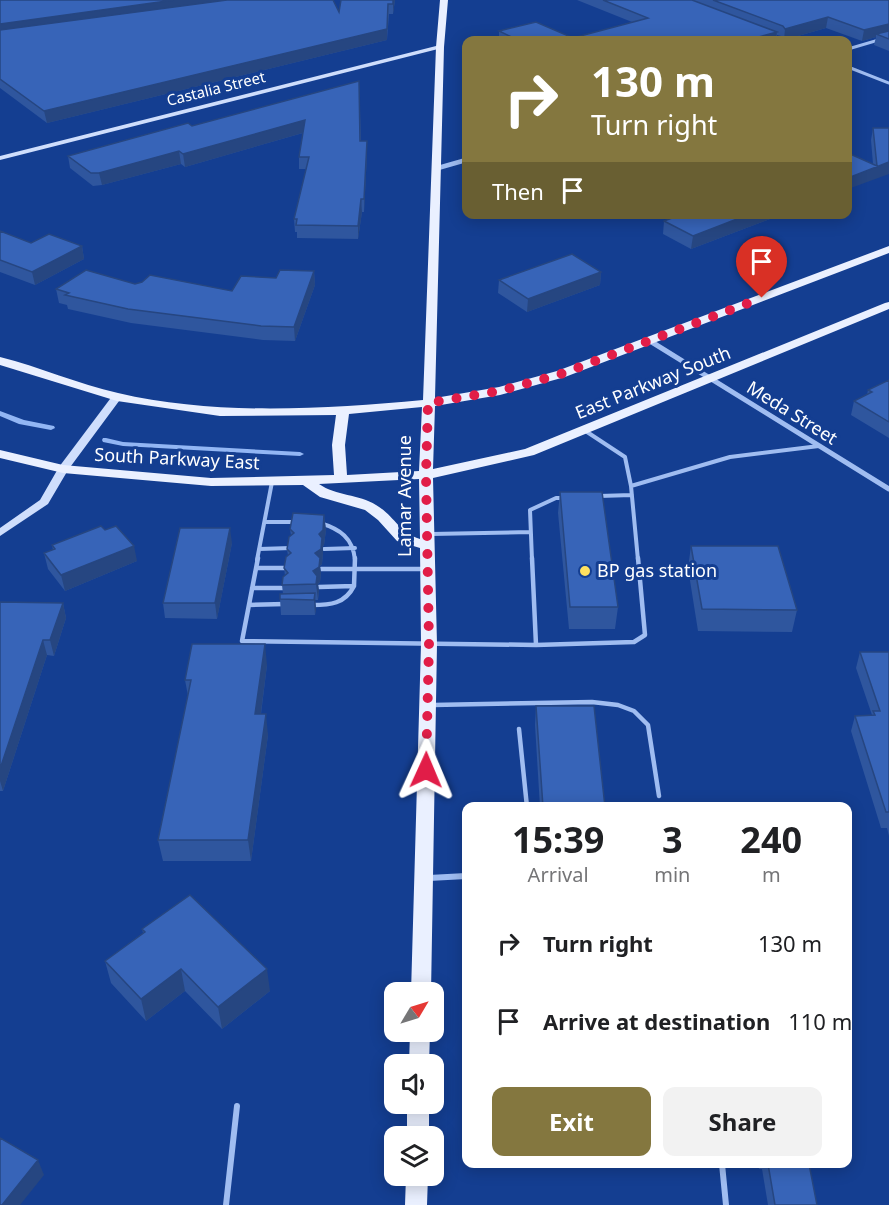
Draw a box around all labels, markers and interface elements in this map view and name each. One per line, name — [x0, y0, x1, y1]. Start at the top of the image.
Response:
text: 130 m — [591, 52, 715, 109]
icon: right — [492, 60, 570, 138]
street label: Castalia Street — [164, 66, 268, 110]
text: Turn right — [591, 106, 717, 143]
icon: arrive — [556, 174, 589, 207]
text: Then — [492, 176, 544, 206]
pin — [736, 236, 787, 298]
icon: arrive — [745, 245, 778, 278]
street label: East Parkway South — [571, 340, 734, 424]
street label: Meda Street — [743, 375, 843, 450]
street label: Lamar Avenue — [392, 435, 416, 557]
street label: South Parkway East — [94, 442, 261, 474]
place label: BP gas station — [597, 558, 717, 582]
marker: BP gas station — [578, 564, 592, 578]
position arrow — [394, 738, 458, 802]
text: 15:39 — [512, 815, 604, 864]
text: 3 — [662, 815, 683, 864]
text: 240 — [740, 815, 802, 864]
text: Arrival — [528, 861, 589, 888]
text: min — [654, 861, 690, 888]
text: m — [762, 861, 781, 888]
icon: right — [492, 927, 525, 960]
text: Turn right — [543, 928, 653, 958]
text: 130 m — [758, 928, 822, 958]
north arrow — [384, 982, 444, 1042]
map controls — [384, 982, 444, 1186]
icon: arrive — [492, 1005, 525, 1038]
text: Arrive at destination — [543, 1006, 770, 1036]
text: 110 m — [788, 1006, 852, 1036]
button: sound — [384, 1054, 444, 1114]
button: Exit — [492, 1087, 651, 1156]
button: Share — [663, 1087, 822, 1156]
button: layers — [384, 1126, 444, 1186]

